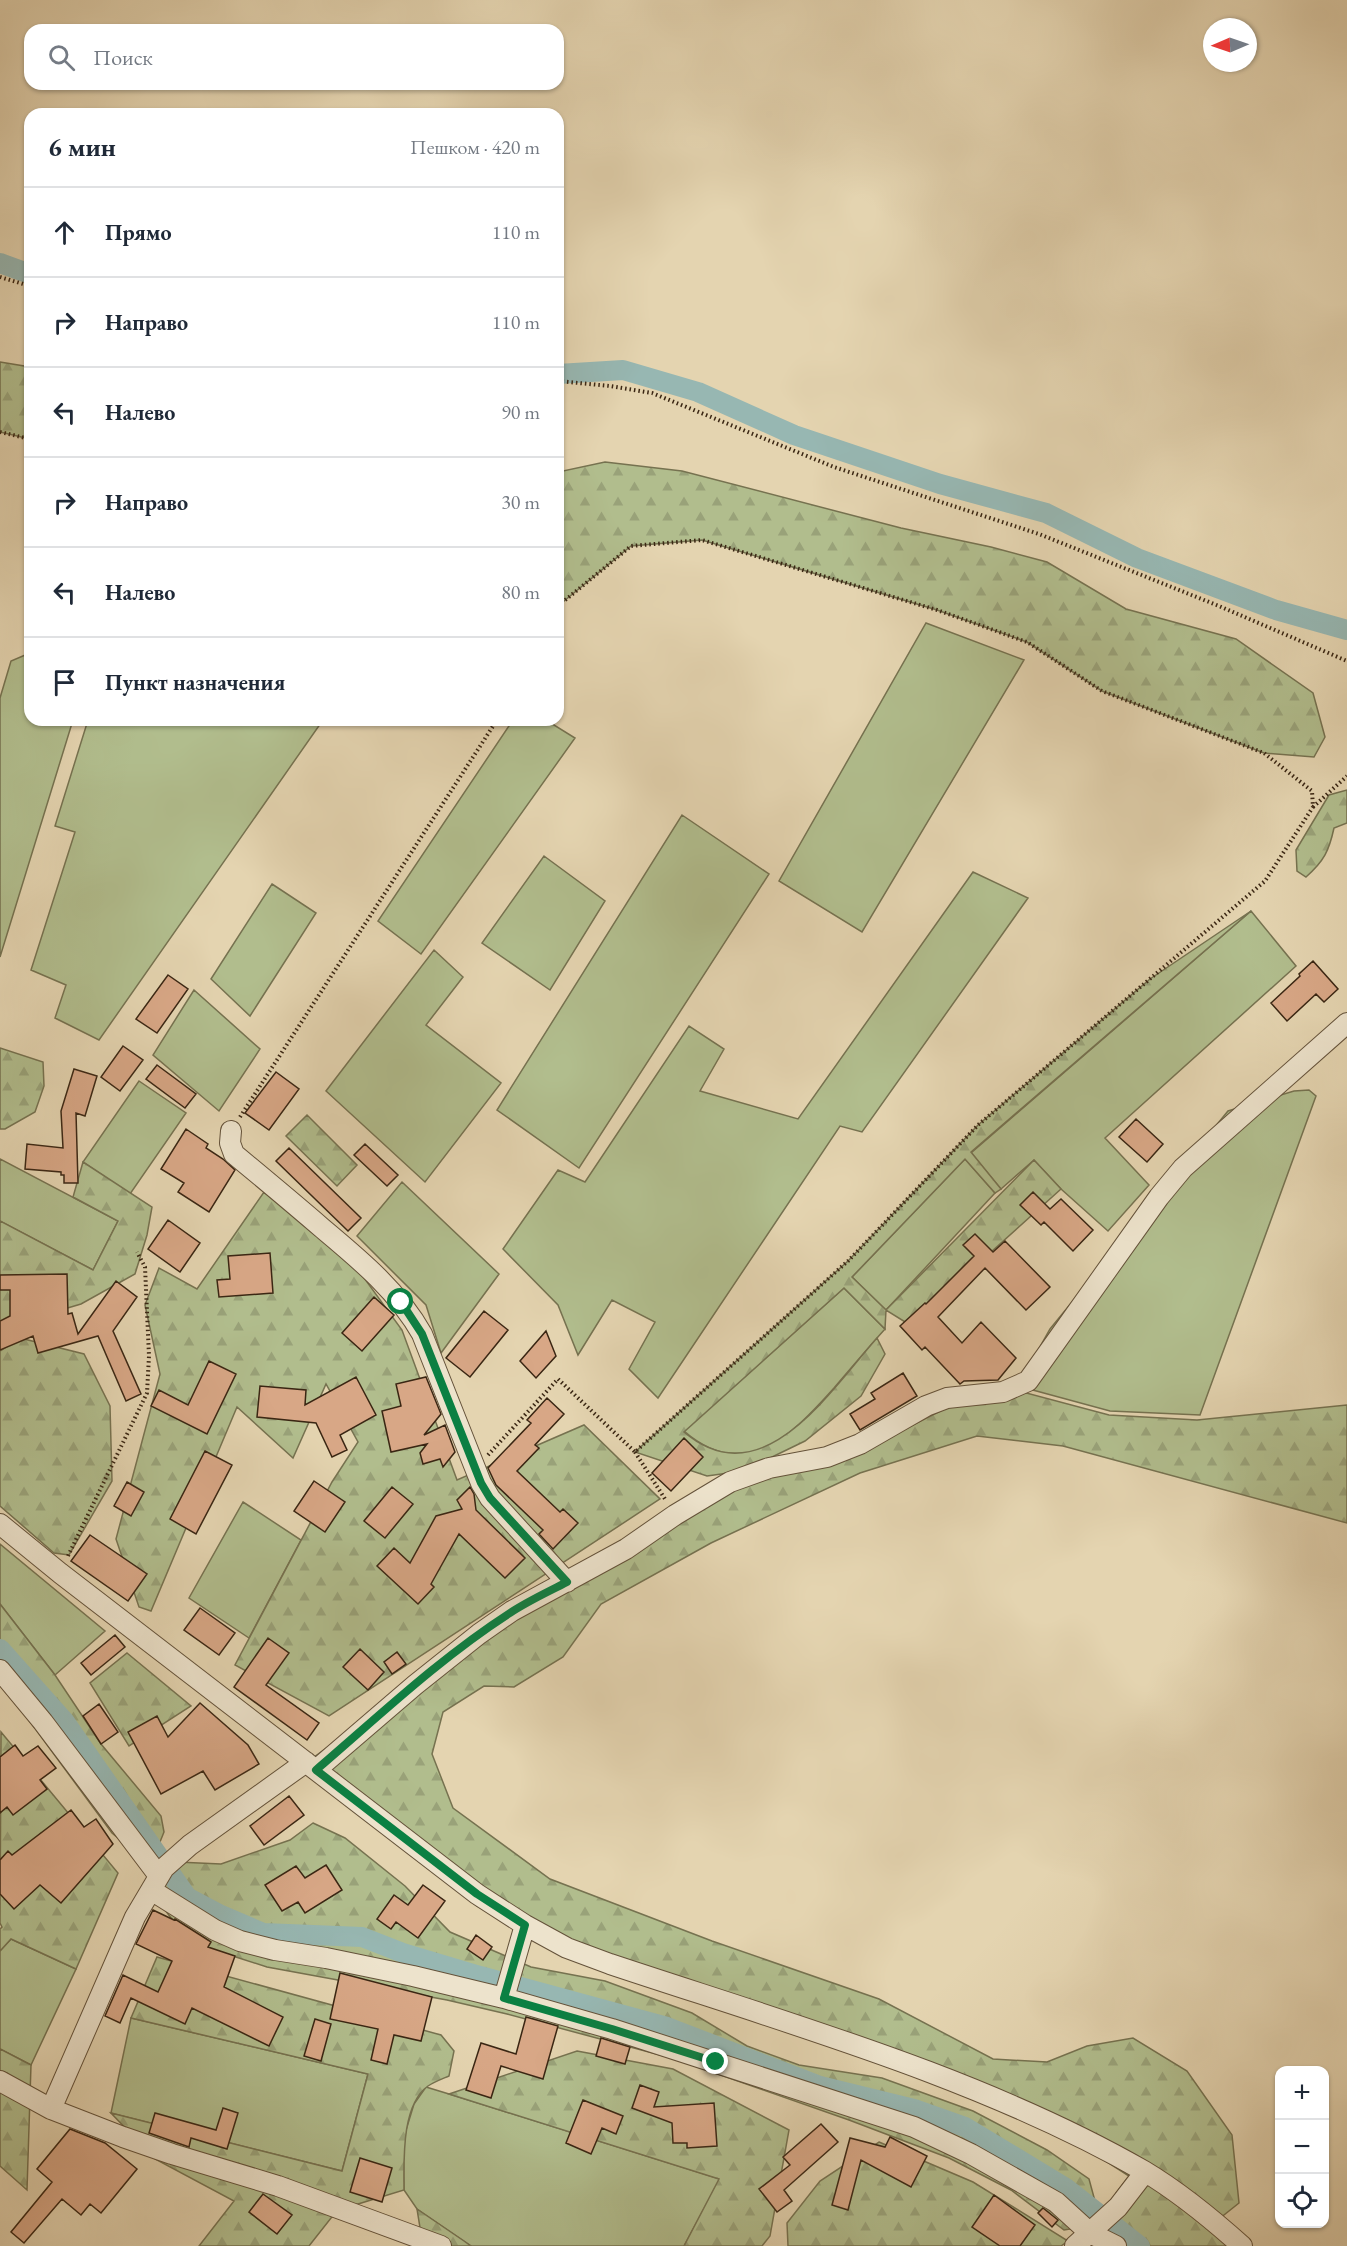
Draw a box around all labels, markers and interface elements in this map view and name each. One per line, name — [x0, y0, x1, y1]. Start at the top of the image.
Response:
north arrow — [1203, 18, 1257, 72]
search box — [24, 24, 564, 90]
icon: search — [45, 41, 78, 74]
text: Поиск — [93, 43, 153, 72]
text: 6 мин — [48, 130, 116, 164]
text: Пешком · 420 m — [410, 134, 540, 160]
icon: ahead — [48, 216, 81, 249]
text: Прямо — [105, 218, 172, 247]
text: 110 m — [492, 219, 540, 245]
icon: right — [48, 306, 81, 339]
text: Направо — [105, 308, 188, 337]
text: 110 m — [492, 309, 540, 335]
icon: left — [48, 396, 81, 429]
text: Налево — [105, 398, 175, 427]
text: 90 m — [501, 399, 540, 425]
icon: right — [48, 486, 81, 519]
text: Направо — [105, 488, 188, 517]
text: 30 m — [501, 489, 540, 515]
icon: left — [48, 576, 81, 609]
text: Налево — [105, 578, 175, 607]
text: 80 m — [501, 579, 540, 605]
icon: arrive — [48, 666, 81, 699]
text: Пункт назначения — [105, 668, 285, 697]
route start — [387, 1288, 413, 1314]
route end — [702, 2048, 728, 2074]
map controls — [1275, 2066, 1329, 2228]
button: + — [1275, 2066, 1329, 2120]
button: − — [1275, 2120, 1329, 2174]
button: locate — [1275, 2174, 1329, 2228]

